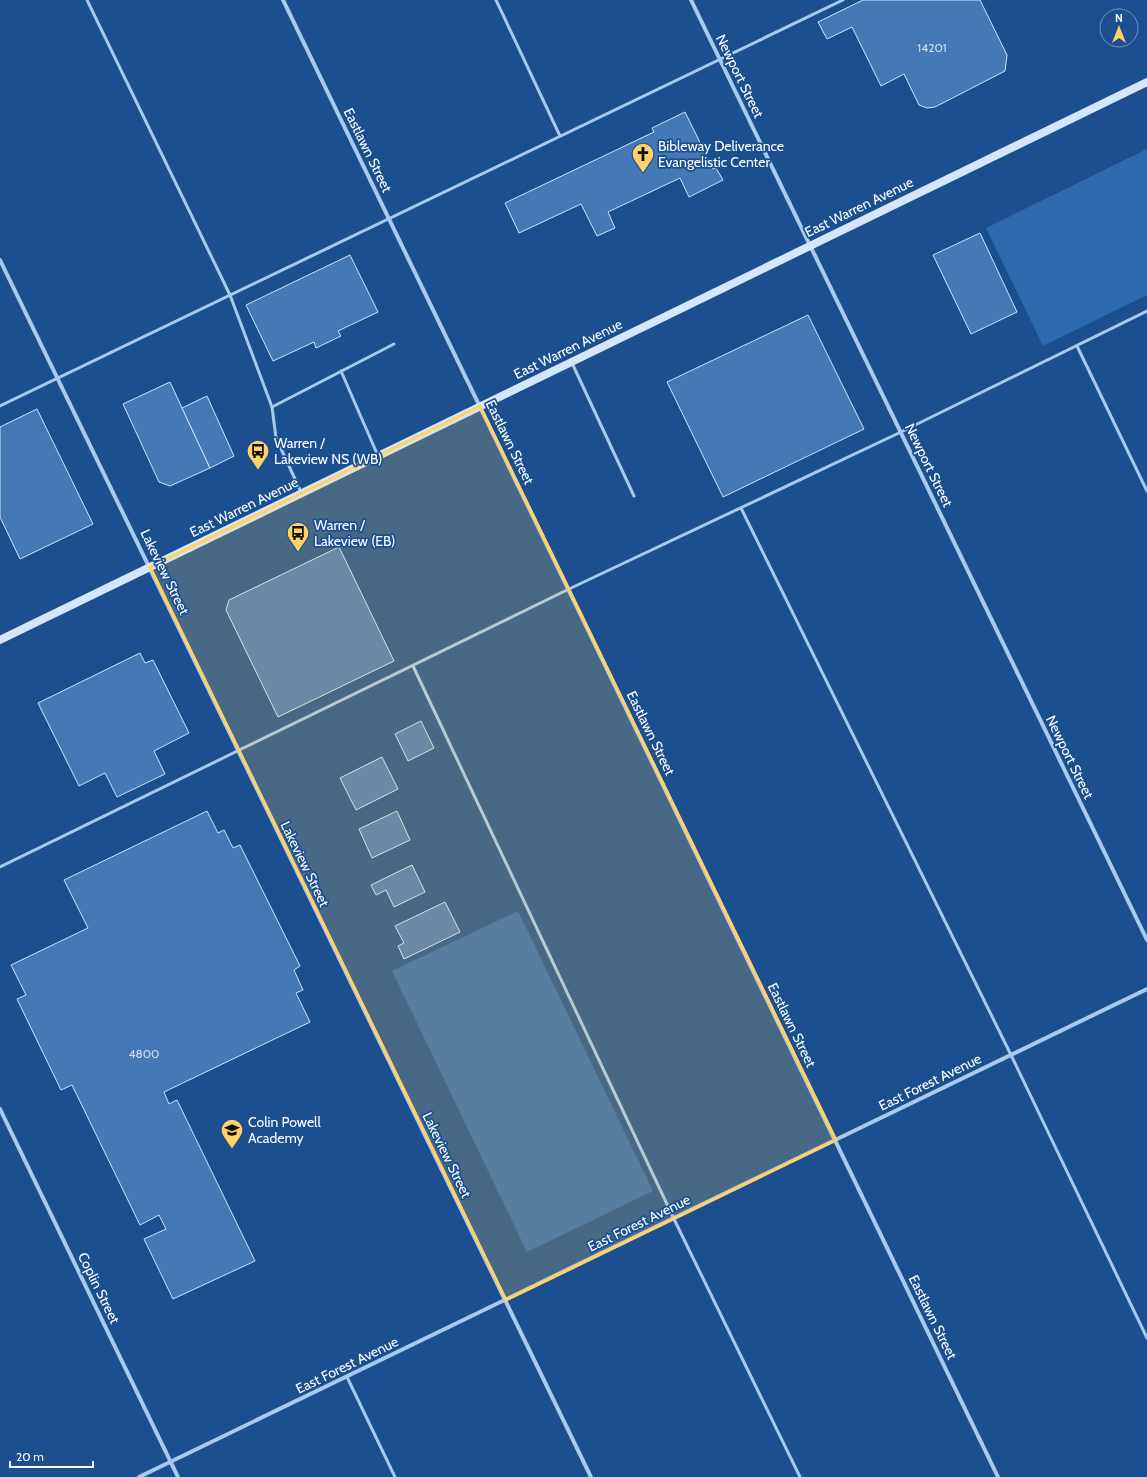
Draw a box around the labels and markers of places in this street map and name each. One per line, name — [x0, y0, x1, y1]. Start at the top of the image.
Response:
place label: Bibleway Deliverance Evangelistic Center — [658, 137, 784, 171]
church icon: Bibleway Deliverance Evangelistic Center — [630, 141, 656, 174]
place label: Warren / Lakeview NS (WB) — [274, 434, 382, 468]
bus stop icon: Warren / Lakeview NS (WB) — [245, 438, 271, 471]
place label: Warren / Lakeview (EB) — [314, 516, 395, 550]
bus stop icon: Warren / Lakeview (EB) — [285, 520, 311, 553]
place label: Colin Powell Academy — [248, 1113, 321, 1147]
school or university icon: Colin Powell Academy — [219, 1117, 245, 1150]

